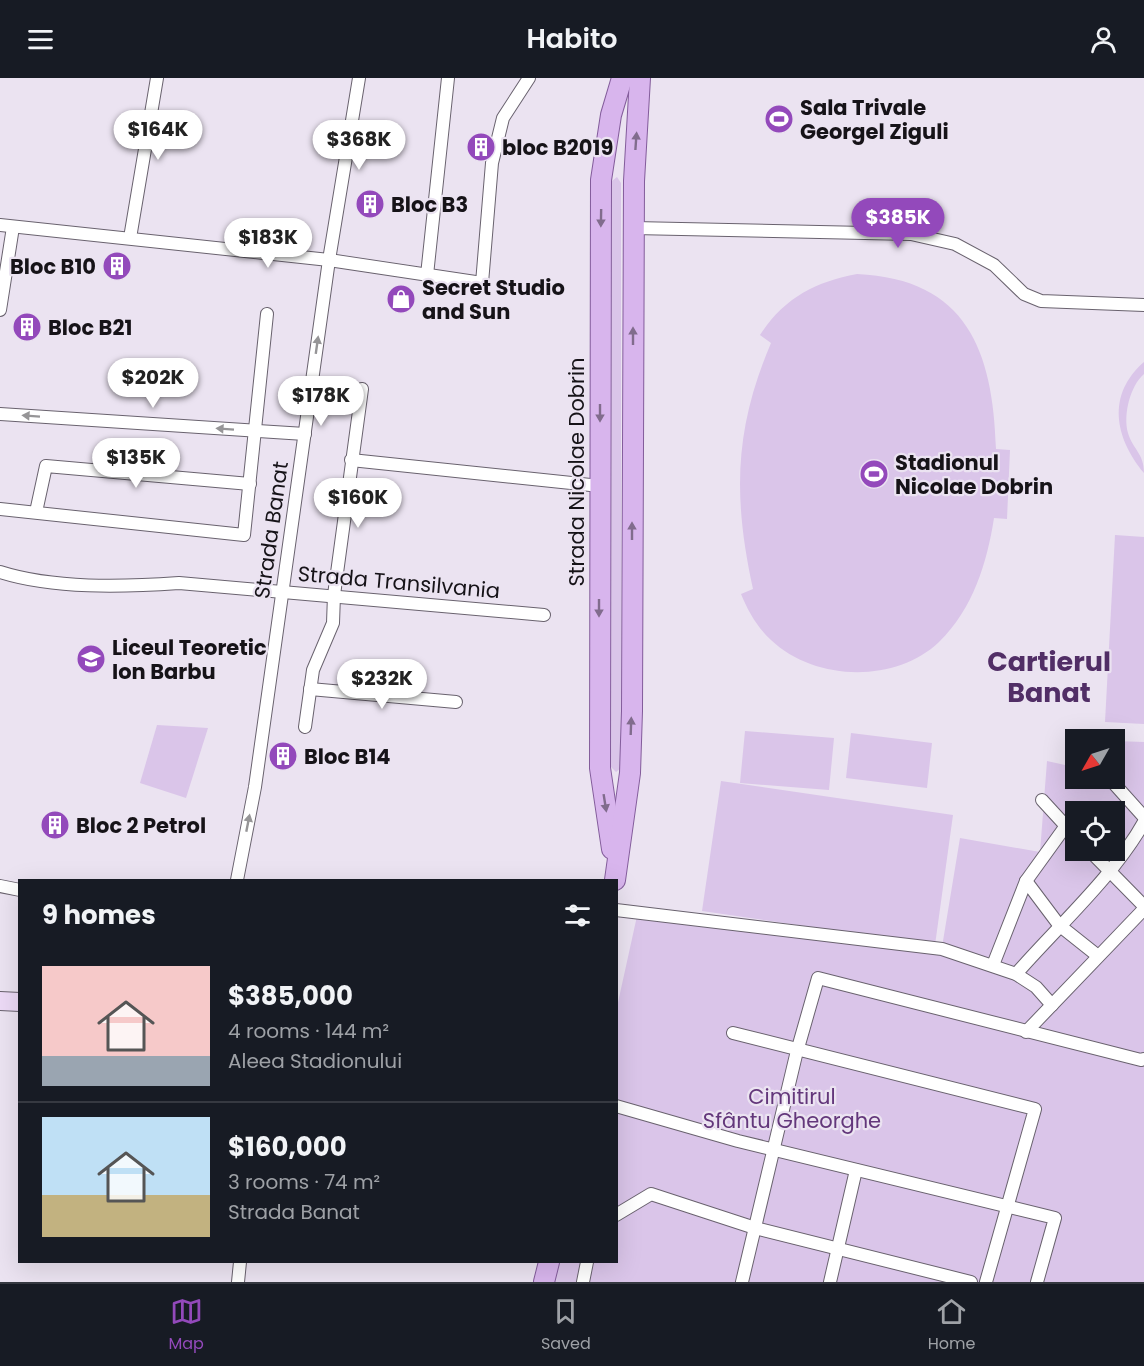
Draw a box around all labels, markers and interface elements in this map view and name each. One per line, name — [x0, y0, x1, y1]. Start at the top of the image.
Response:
text: Habito — [526, 20, 618, 57]
icon: menu — [24, 23, 57, 56]
icon: person — [1087, 23, 1120, 56]
place label: Sala Trivale Georgel Ziguli — [800, 93, 949, 146]
sports icon: Sala Trivale Georgel Ziguli — [763, 103, 795, 135]
pin: $164K — [116, 110, 200, 161]
text: $164K — [128, 115, 188, 143]
pin: $368K — [317, 120, 401, 171]
text: $368K — [327, 125, 391, 153]
building icon: bloc B2019 — [465, 131, 497, 163]
one-way arrow — [632, 131, 641, 150]
place label: bloc B2019 — [502, 133, 613, 162]
building icon: Bloc B3 — [354, 188, 386, 220]
place label: Bloc B3 — [391, 190, 468, 219]
pin: $385K — [856, 198, 940, 249]
text: $385K — [865, 203, 931, 231]
one-way arrow — [596, 209, 606, 228]
pin: $183K — [226, 218, 310, 269]
text: $183K — [238, 223, 298, 251]
building icon: Bloc B10 — [101, 250, 133, 282]
place label: Bloc B10 — [10, 252, 96, 281]
place label: Secret Studio and Sun — [422, 273, 565, 326]
shop icon: Secret Studio and Sun — [385, 283, 417, 315]
building icon: Bloc B21 — [11, 311, 43, 343]
place label: Bloc B21 — [48, 313, 132, 342]
one-way arrow — [629, 326, 638, 345]
one-way arrow — [313, 336, 322, 355]
street label: Strada Nicolae Dobrin — [562, 357, 591, 587]
pin: $202K — [111, 358, 195, 409]
text: $202K — [122, 363, 184, 391]
pin: $178K — [279, 376, 363, 427]
text: $178K — [292, 381, 350, 409]
one-way arrow — [595, 404, 605, 423]
one-way arrow — [21, 411, 40, 420]
one-way arrow — [216, 424, 235, 434]
pin: $135K — [94, 438, 178, 489]
text: $135K — [106, 443, 166, 471]
place label: Stadionul Nicolae Dobrin — [895, 448, 1053, 501]
sports icon: Stadionul Nicolae Dobrin — [858, 458, 890, 490]
street label: Strada Banat — [247, 459, 295, 601]
pin: $160K — [316, 478, 400, 529]
text: $160K — [328, 483, 388, 511]
one-way arrow — [628, 521, 637, 540]
street label: Strada Transilvania — [297, 559, 501, 605]
one-way arrow — [594, 599, 604, 618]
place label: Liceul Teoretic Ion Barbu — [112, 633, 267, 686]
school or university icon: Liceul Teoretic Ion Barbu — [75, 643, 107, 675]
district label: Cartierul Banat — [987, 643, 1111, 711]
pin: $232K — [340, 659, 424, 710]
text: $232K — [351, 664, 413, 692]
one-way arrow — [627, 716, 636, 735]
north arrow — [1065, 729, 1125, 789]
map controls — [1065, 729, 1125, 861]
building icon: Bloc B14 — [267, 740, 299, 772]
place label: Bloc B14 — [304, 742, 391, 771]
one-way arrow — [601, 793, 610, 812]
button: locate — [1065, 801, 1125, 861]
building icon: Bloc 2 Petrol — [39, 809, 71, 841]
place label: Bloc 2 Petrol — [76, 811, 206, 840]
one-way arrow — [244, 813, 253, 832]
text: 9 homes — [42, 897, 156, 933]
icon: filters — [561, 899, 594, 932]
text: $385,000 — [228, 978, 353, 1014]
icon: home — [90, 990, 162, 1062]
text: 4 rooms · 144 m² — [228, 1017, 389, 1045]
text: Aleea Stadionului — [228, 1047, 402, 1075]
park label: Cimitirul Sfântu Gheorghe — [703, 1082, 881, 1135]
text: $160,000 — [228, 1129, 347, 1165]
icon: home — [90, 1141, 162, 1213]
text: 3 rooms · 74 m² — [228, 1168, 380, 1196]
text: Strada Banat — [228, 1198, 360, 1226]
tab: Map — [168, 1295, 204, 1356]
tab: Saved — [541, 1295, 591, 1356]
tab: Home — [928, 1295, 975, 1356]

